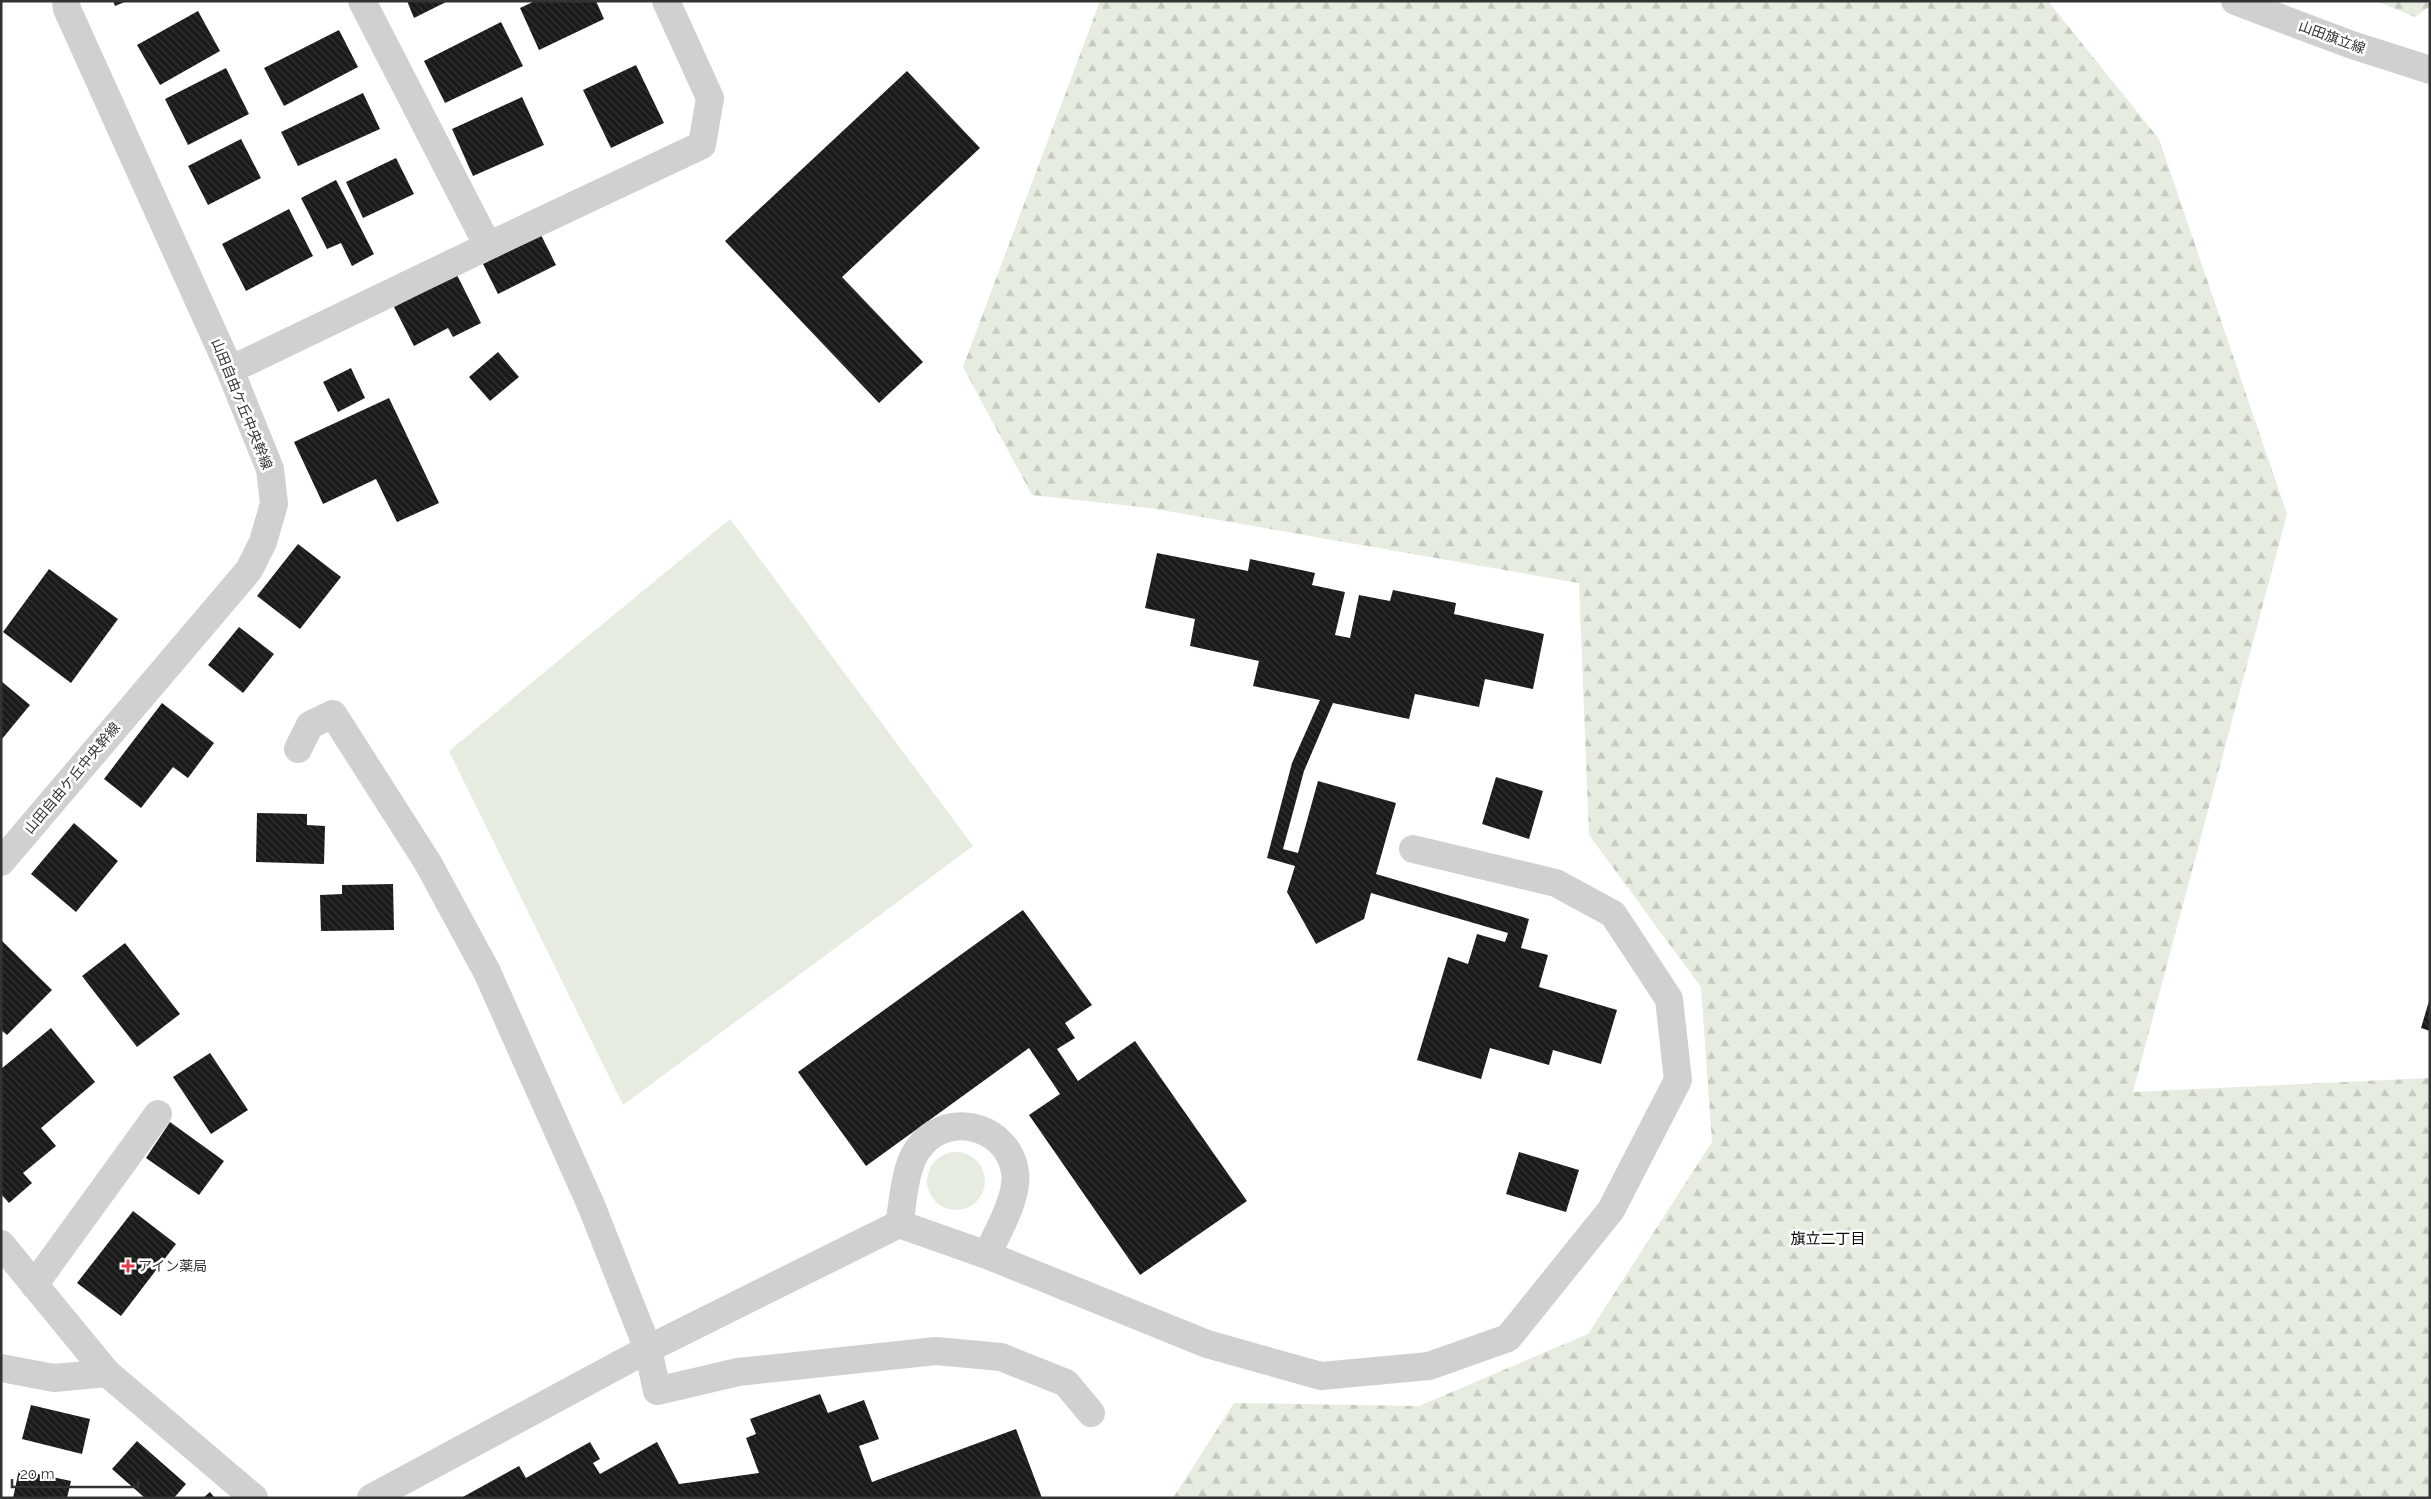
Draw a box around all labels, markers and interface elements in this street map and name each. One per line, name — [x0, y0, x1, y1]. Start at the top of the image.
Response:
street label: 山田旗立線 — [2296, 18, 2368, 56]
street label: 山田自由ケ丘中央幹線 — [208, 336, 276, 472]
street label: 山田自由ケ丘中央幹線 — [21, 719, 123, 837]
district label: 旗立二丁目 — [1790, 1230, 1866, 1248]
place label: アイン薬局 — [138, 1258, 207, 1274]
marker: アイン薬局 — [122, 1260, 134, 1272]
scale bar — [12, 1456, 139, 1488]
text: 20 m — [20, 1465, 55, 1483]

